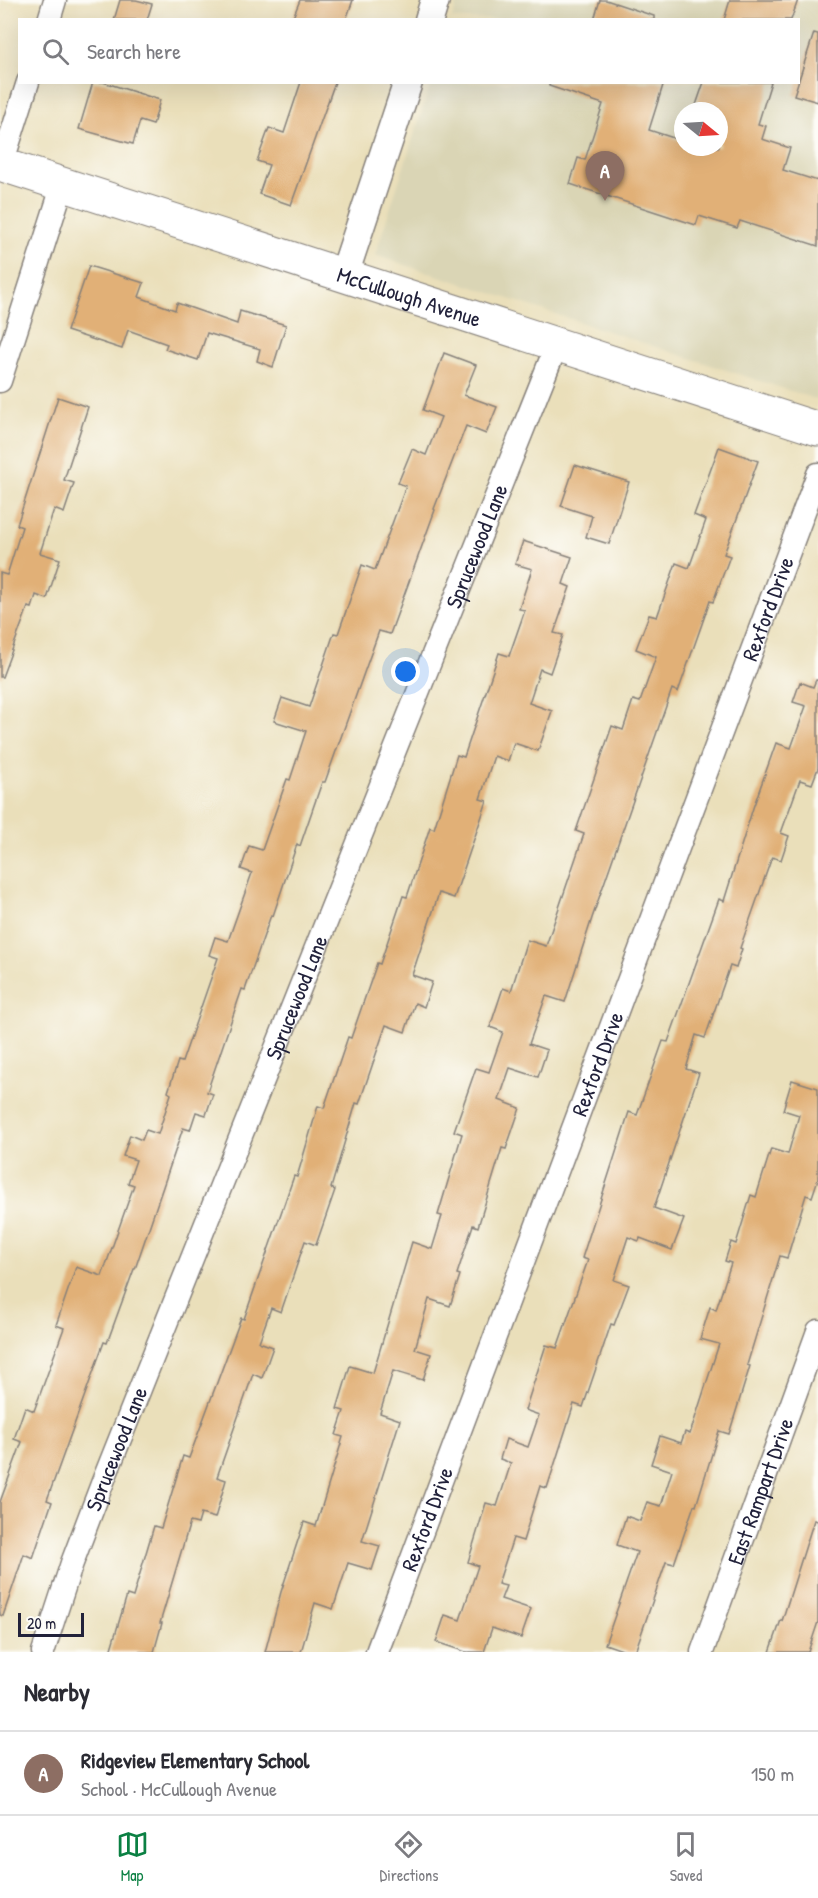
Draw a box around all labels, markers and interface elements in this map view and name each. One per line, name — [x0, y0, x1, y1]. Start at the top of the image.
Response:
search box — [18, 18, 800, 84]
icon: search — [39, 35, 72, 68]
text: Search here — [87, 36, 181, 66]
north arrow — [674, 102, 728, 156]
pin: A — [586, 152, 624, 201]
street label: McCullough Avenue — [333, 259, 485, 334]
street label: Sprucewood Lane — [438, 479, 515, 613]
street label: Rexford Drive — [734, 552, 801, 665]
your location — [391, 657, 420, 686]
street label: Sprucewood Lane — [258, 931, 335, 1064]
street label: Rexford Drive — [564, 1007, 630, 1120]
street label: Sprucewood Lane — [78, 1382, 154, 1515]
street label: East Rampart Drive — [720, 1414, 800, 1569]
street label: Rexford Drive — [394, 1462, 460, 1575]
scale bar — [18, 1610, 84, 1638]
text: 20 m — [27, 1612, 56, 1634]
text: Nearby — [24, 1674, 90, 1709]
text: Ridgeview Elementary School — [81, 1745, 309, 1775]
text: A — [39, 1760, 48, 1787]
text: 150 m — [751, 1760, 794, 1787]
text: School · McCullough Avenue — [81, 1775, 277, 1802]
tab: Map — [116, 1828, 149, 1886]
tab: Directions — [380, 1828, 438, 1886]
tab: Saved — [669, 1828, 702, 1886]

